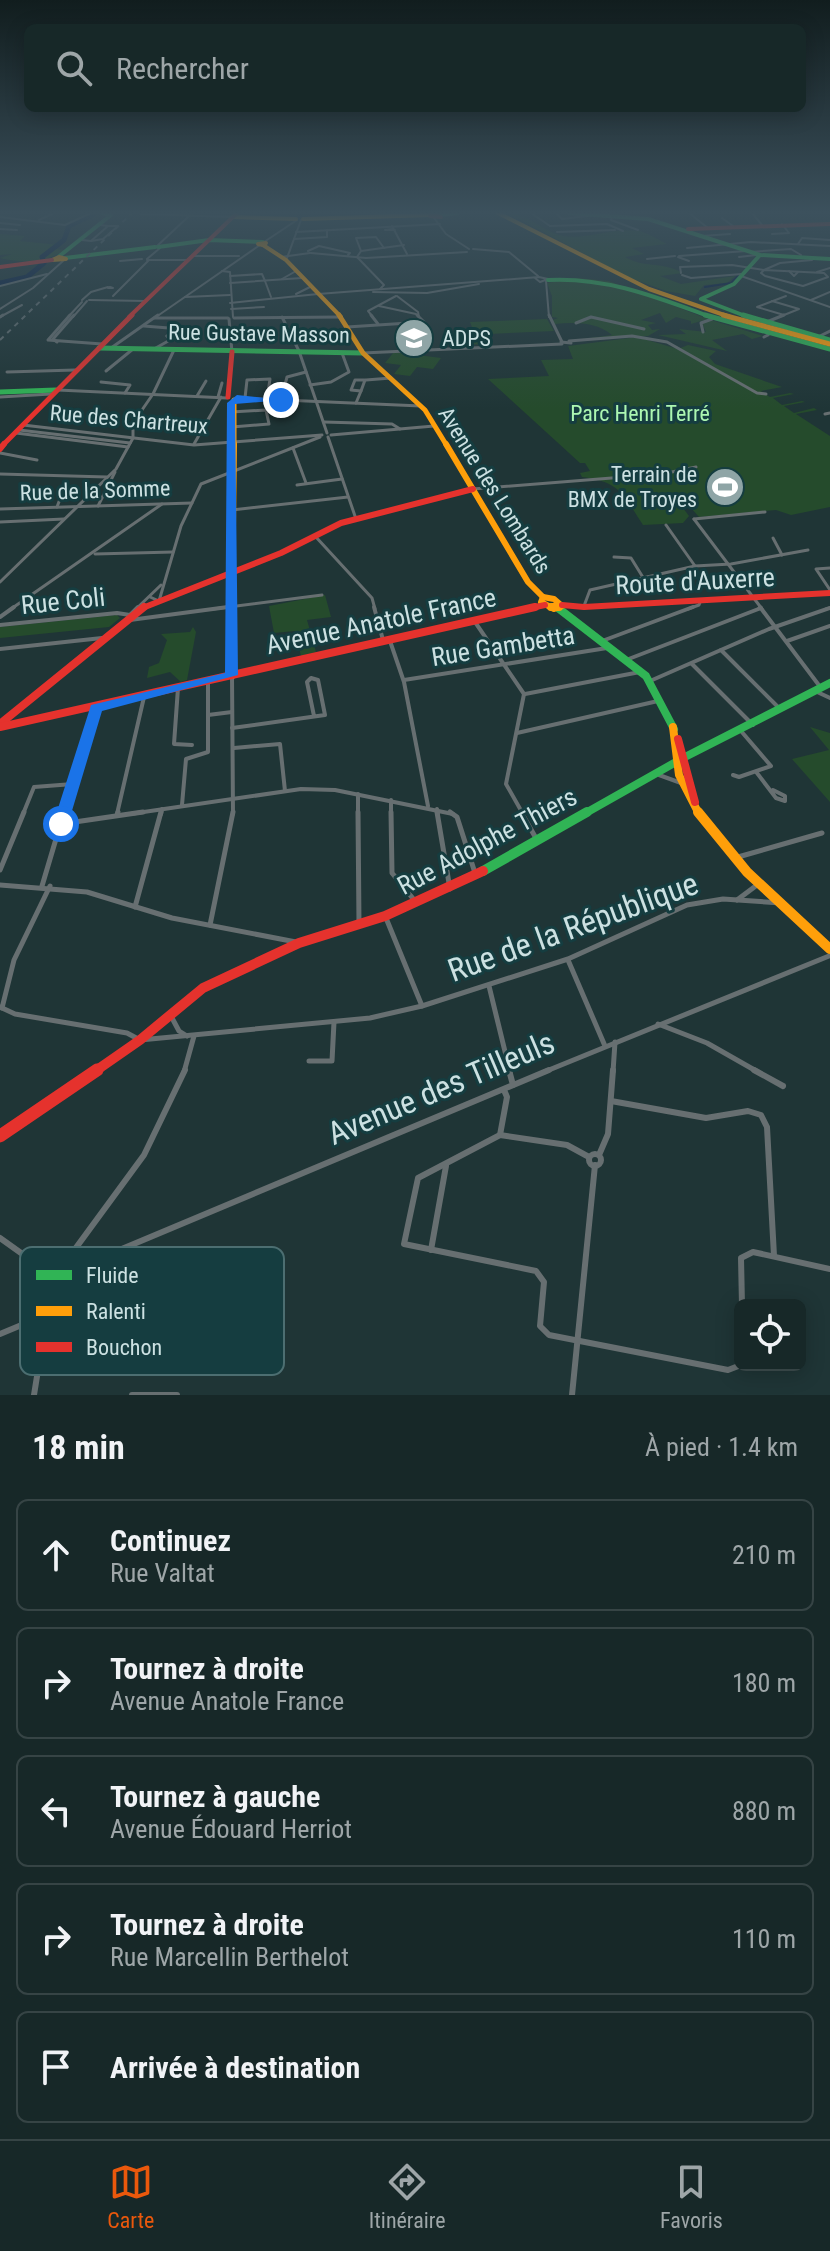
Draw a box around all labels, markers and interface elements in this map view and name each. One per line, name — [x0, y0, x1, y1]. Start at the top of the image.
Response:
search box — [24, 24, 806, 112]
icon: search — [52, 46, 96, 90]
text: Rechercher — [116, 51, 249, 86]
school or university icon: ADPS — [393, 317, 435, 359]
street label: Rue Gustave Masson — [168, 319, 350, 348]
place label: ADPS — [442, 326, 491, 351]
route end — [263, 382, 299, 418]
street label: Rue des Chartreux — [49, 400, 209, 439]
park label: Parc Henri Terré — [570, 401, 710, 426]
street label: Avenue des Lombards — [433, 402, 556, 578]
place label: Terrain de BMX de Troyes — [568, 462, 697, 512]
sports icon: Terrain de BMX de Troyes — [704, 466, 746, 508]
street label: Rue de la Somme — [19, 475, 171, 506]
street label: Route d'Auxerre — [614, 562, 776, 600]
street label: Rue Coli — [20, 582, 106, 620]
street label: Avenue Anatole France — [263, 582, 499, 660]
street label: Rue Gambetta — [429, 620, 577, 672]
street label: Rue Adolphe Thiers — [392, 781, 582, 901]
route start — [43, 806, 79, 842]
street label: Rue de la République — [443, 864, 703, 990]
street label: Avenue des Tilleuls — [322, 1023, 560, 1153]
legend — [20, 1247, 284, 1375]
text: Fluide — [86, 1263, 139, 1288]
text: Ralenti — [86, 1299, 146, 1324]
map controls — [734, 1299, 806, 1371]
button: locate — [734, 1299, 806, 1371]
text: Bouchon — [86, 1335, 162, 1360]
text: 18 min — [32, 1427, 125, 1467]
text: À pied · 1.4 km — [645, 1432, 798, 1462]
text: Continuez — [110, 1523, 231, 1558]
icon: ahead — [34, 1533, 78, 1577]
text: 210 m — [732, 1540, 796, 1570]
text: Rue Valtat — [110, 1558, 215, 1588]
text: Tournez à droite — [110, 1651, 304, 1686]
icon: right — [34, 1661, 78, 1705]
text: 180 m — [732, 1668, 796, 1698]
text: Avenue Anatole France — [110, 1686, 344, 1716]
text: Tournez à gauche — [110, 1779, 320, 1814]
icon: left — [34, 1789, 78, 1833]
text: 880 m — [732, 1796, 796, 1826]
text: Avenue Édouard Herriot — [110, 1814, 352, 1844]
text: Tournez à droite — [110, 1907, 304, 1942]
icon: right — [34, 1917, 78, 1961]
text: 110 m — [732, 1924, 796, 1954]
text: Rue Marcellin Berthelot — [110, 1942, 349, 1972]
icon: arrive — [34, 2045, 78, 2089]
text: Arrivée à destination — [110, 2050, 360, 2085]
tab: Carte — [107, 2160, 154, 2233]
tab: Itinéraire — [369, 2160, 446, 2233]
tab: Favoris — [660, 2160, 723, 2233]

